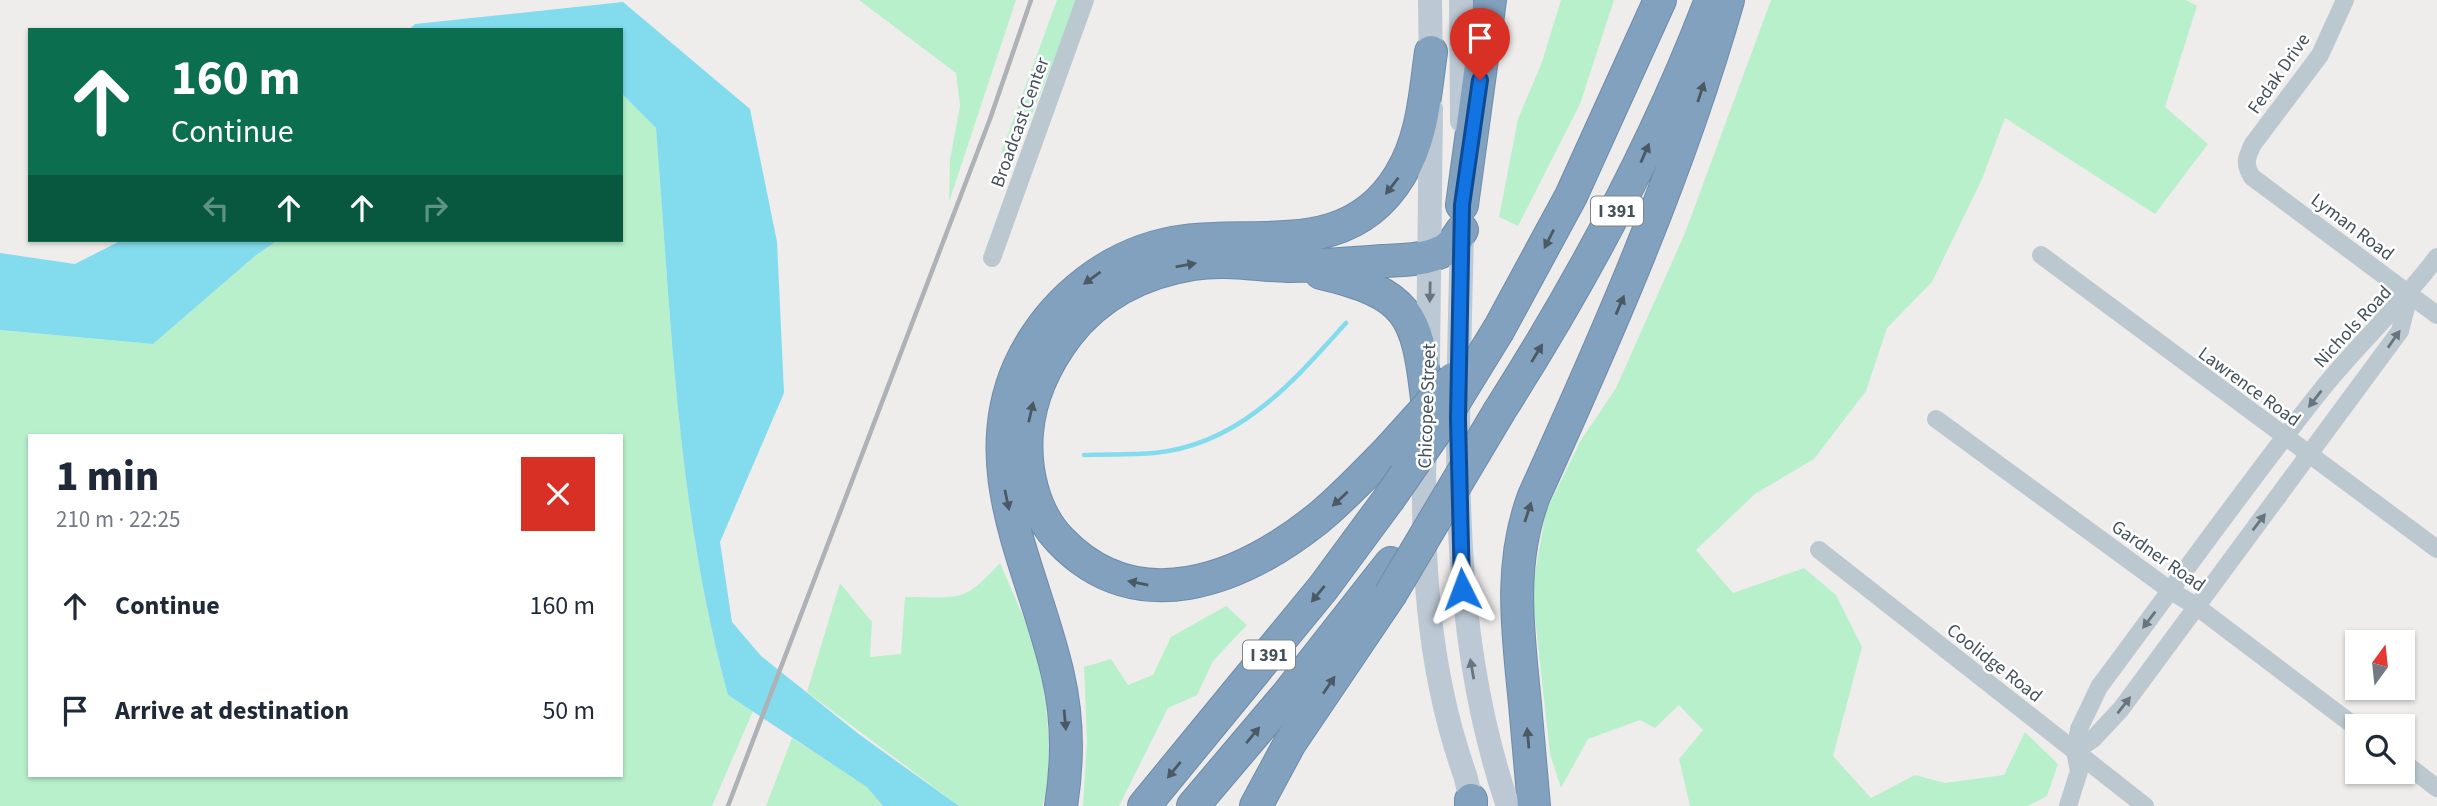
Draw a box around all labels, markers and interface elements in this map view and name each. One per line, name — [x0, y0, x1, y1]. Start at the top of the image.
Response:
pin — [1450, 8, 1510, 80]
icon: arrive — [1461, 19, 1499, 57]
street label: Fedak Drive — [2241, 28, 2317, 120]
text: 160 m — [171, 44, 300, 114]
street label: Broadcast Center — [984, 53, 1057, 191]
icon: ahead — [56, 56, 147, 147]
one-way arrow — [1696, 81, 1707, 102]
text: Continue — [171, 109, 294, 155]
one-way arrow — [1639, 143, 1651, 163]
one-way arrow — [1385, 177, 1399, 195]
street label: Lyman Road — [2305, 187, 2399, 267]
icon: left — [197, 189, 235, 227]
icon: ahead — [270, 189, 308, 227]
icon: ahead — [343, 189, 381, 227]
icon: right — [416, 189, 454, 227]
road number: I 391 — [1591, 196, 1643, 226]
one-way arrow — [1543, 230, 1555, 250]
one-way arrow — [1175, 260, 1197, 271]
one-way arrow — [1083, 271, 1101, 285]
street label: Nichols Road — [2308, 280, 2398, 374]
one-way arrow — [1424, 281, 1435, 303]
one-way arrow — [1615, 294, 1626, 315]
one-way arrow — [2387, 330, 2401, 348]
street label: Lawrence Road — [2192, 341, 2306, 434]
street label: Chicopee Street — [1412, 342, 1443, 469]
one-way arrow — [1530, 343, 1543, 362]
one-way arrow — [2308, 390, 2322, 408]
one-way arrow — [1026, 401, 1037, 423]
text: 1 min — [56, 447, 159, 507]
button: close — [521, 457, 595, 531]
one-way arrow — [1001, 489, 1012, 511]
one-way arrow — [1332, 490, 1349, 506]
one-way arrow — [1523, 502, 1534, 523]
text: 210 m · 22:25 — [56, 503, 180, 536]
one-way arrow — [2252, 513, 2266, 531]
street label: Gardner Road — [2106, 514, 2211, 599]
position arrow — [1425, 552, 1499, 626]
one-way arrow — [1127, 578, 1149, 589]
one-way arrow — [1311, 585, 1326, 603]
icon: ahead — [56, 587, 94, 625]
text: Continue — [115, 587, 220, 624]
text: 160 m — [529, 587, 595, 624]
one-way arrow — [2142, 611, 2156, 630]
street label: Coolidge Road — [1941, 617, 2048, 709]
north arrow — [2345, 630, 2415, 700]
map controls — [2345, 630, 2415, 784]
road number: I 391 — [1243, 640, 1295, 670]
one-way arrow — [1466, 658, 1477, 680]
one-way arrow — [1322, 676, 1336, 694]
icon: arrive — [56, 692, 94, 730]
text: Arrive at destination — [115, 692, 349, 729]
text: 50 m — [542, 692, 595, 729]
one-way arrow — [2116, 696, 2131, 714]
one-way arrow — [1060, 709, 1071, 731]
button: search — [2345, 714, 2415, 784]
one-way arrow — [1245, 727, 1260, 744]
one-way arrow — [1522, 727, 1533, 749]
one-way arrow — [1166, 761, 1182, 779]

